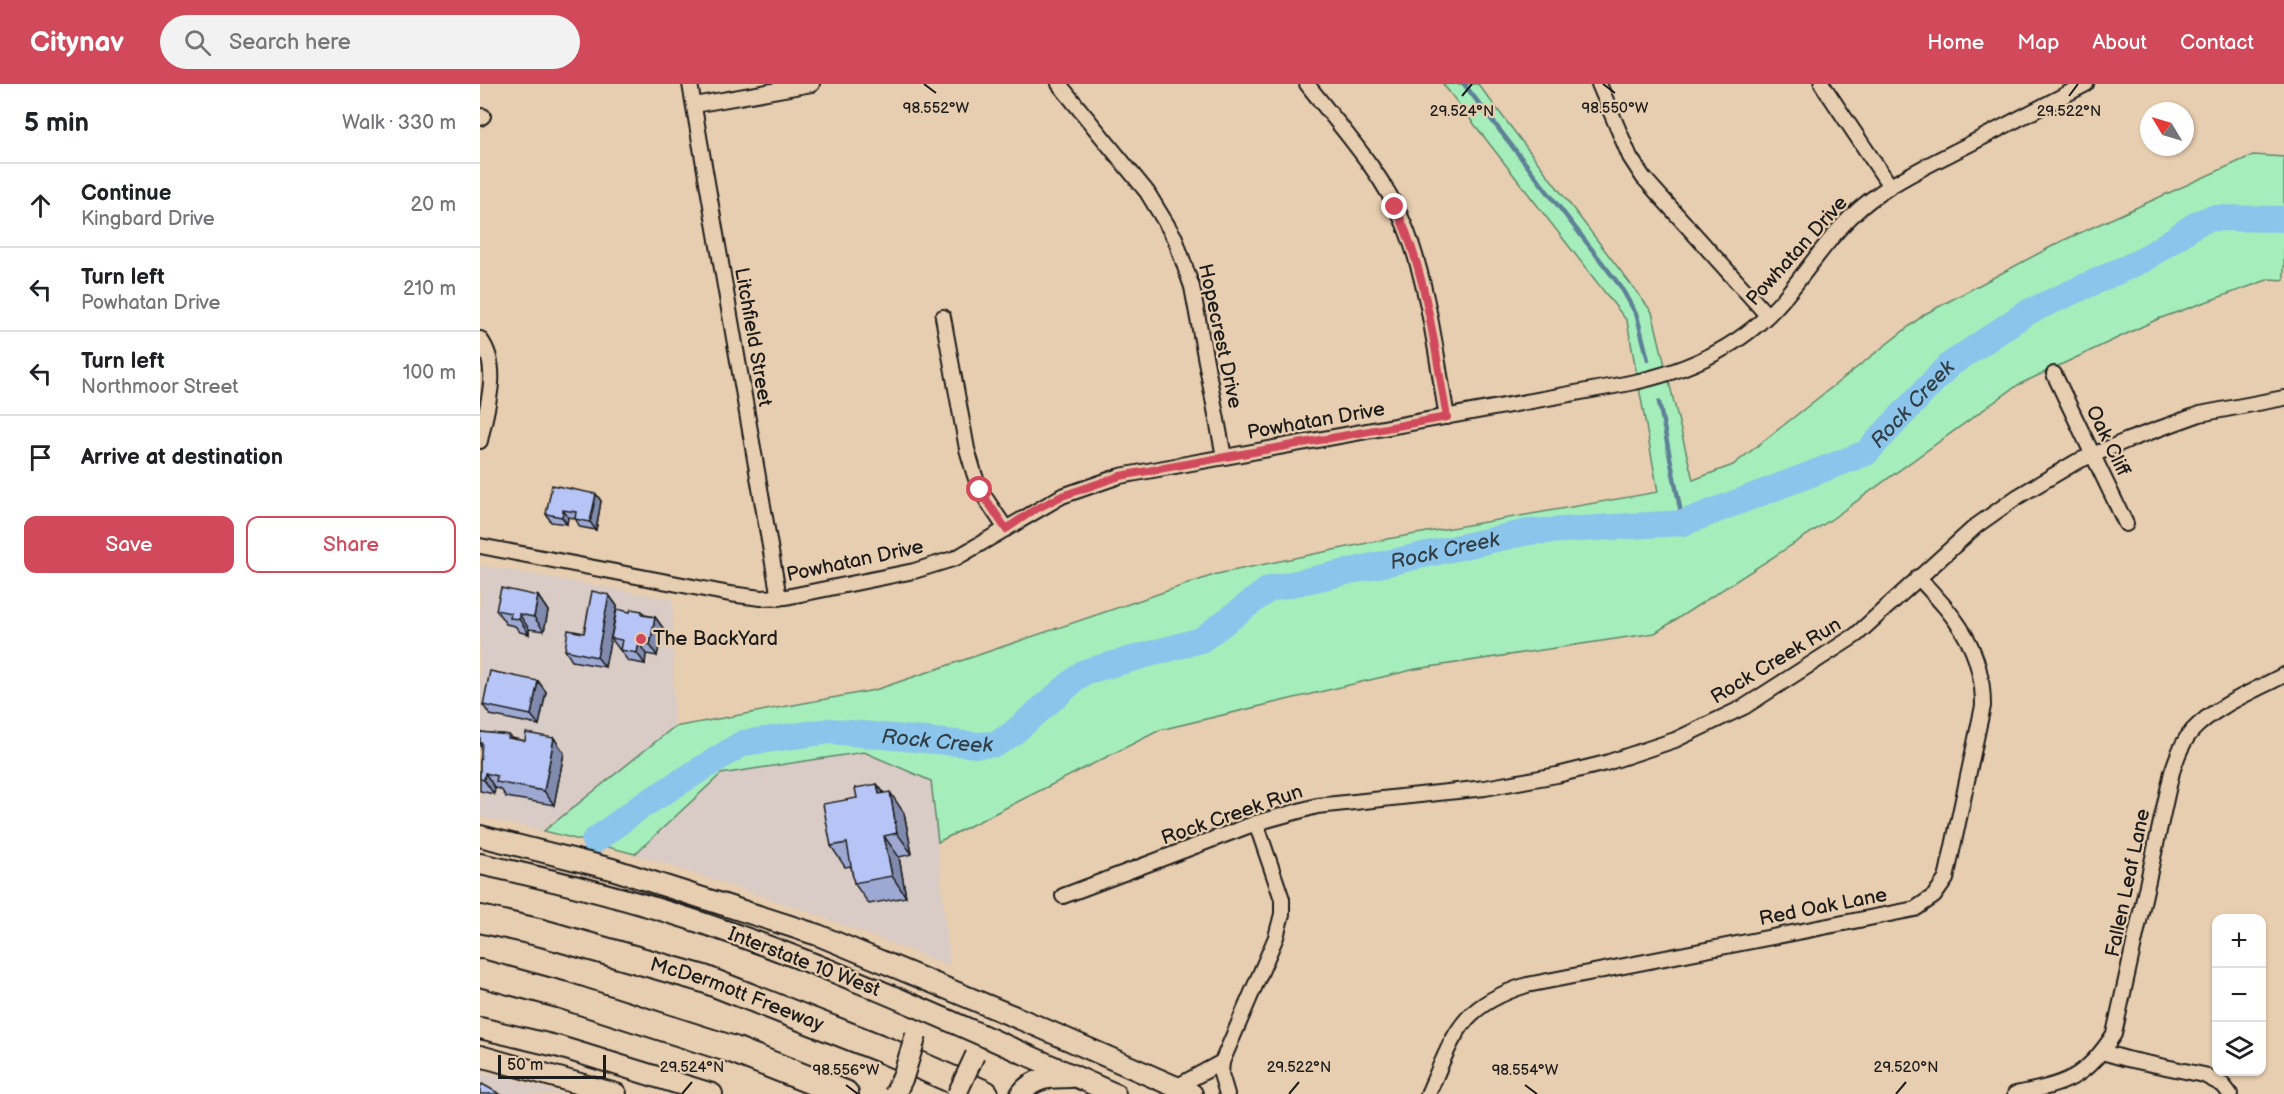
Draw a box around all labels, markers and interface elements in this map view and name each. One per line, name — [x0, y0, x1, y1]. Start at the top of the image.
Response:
search box — [160, 15, 580, 69]
text: Citynav — [30, 26, 124, 59]
icon: search — [181, 26, 214, 59]
text: Search here — [229, 29, 351, 56]
text: Home — [1927, 30, 1984, 55]
text: Map — [2017, 30, 2059, 55]
text: About — [2092, 30, 2147, 55]
text: Contact — [2180, 30, 2254, 55]
text: 98.552°W — [903, 99, 970, 118]
text: 98.550°W — [1582, 99, 1649, 118]
text: 29.524°N — [1430, 102, 1494, 121]
text: 29.522°N — [2037, 102, 2101, 121]
north arrow — [2140, 102, 2194, 156]
text: 5 min — [24, 108, 89, 139]
text: Walk · 330 m — [342, 111, 456, 135]
text: Continue — [81, 180, 171, 207]
icon: ahead — [24, 189, 57, 222]
street label: Powhatan Drive — [1741, 191, 1853, 311]
text: 20 m — [411, 193, 456, 217]
route end — [1381, 193, 1407, 219]
text: Kingbard Drive — [81, 207, 215, 231]
street label: Hopecrest Drive — [1193, 261, 1247, 411]
text: Turn left — [81, 264, 165, 291]
street label: Litchfield Street — [729, 266, 777, 408]
icon: left — [24, 273, 57, 306]
text: 210 m — [403, 277, 456, 301]
text: Powhatan Drive — [81, 291, 220, 315]
text: Turn left — [81, 348, 165, 375]
water label: Rock Creek — [1865, 354, 1960, 453]
icon: left — [24, 357, 57, 390]
text: 100 m — [403, 361, 456, 385]
text: Northmoor Street — [81, 375, 238, 399]
street label: Powhatan Drive — [1245, 397, 1387, 445]
street label: Oak Cliff — [2081, 402, 2135, 480]
icon: arrive — [24, 441, 57, 474]
text: Arrive at destination — [81, 444, 283, 471]
route start — [966, 476, 992, 502]
button: Save — [24, 516, 234, 573]
button: Share — [246, 516, 456, 573]
water label: Rock Creek — [1388, 526, 1502, 575]
street label: Powhatan Drive — [784, 535, 926, 587]
street label: Rock Creek Run — [1706, 613, 1846, 709]
place label: The BackYard — [653, 627, 778, 651]
marker: The BackYard — [634, 632, 648, 646]
water label: Rock Creek — [881, 723, 994, 758]
street label: Rock Creek Run — [1158, 780, 1306, 850]
street label: Fallen Leaf Lane — [2101, 807, 2155, 959]
street label: Red Oak Lane — [1757, 883, 1889, 931]
map controls — [2212, 914, 2266, 1076]
button: + — [2212, 914, 2266, 968]
street label: Interstate 10 West — [725, 922, 883, 1002]
street label: McDermott Freeway — [647, 952, 827, 1037]
button: − — [2212, 968, 2266, 1022]
button: layers — [2212, 1022, 2266, 1076]
scale bar — [498, 1052, 606, 1080]
text: 50 m — [507, 1056, 543, 1075]
text: 29.524°N — [660, 1058, 724, 1077]
text: 29.522°N — [1267, 1058, 1331, 1077]
text: 29.520°N — [1874, 1058, 1938, 1077]
text: 98.556°W — [813, 1061, 880, 1080]
text: 98.554°W — [1492, 1061, 1559, 1080]

